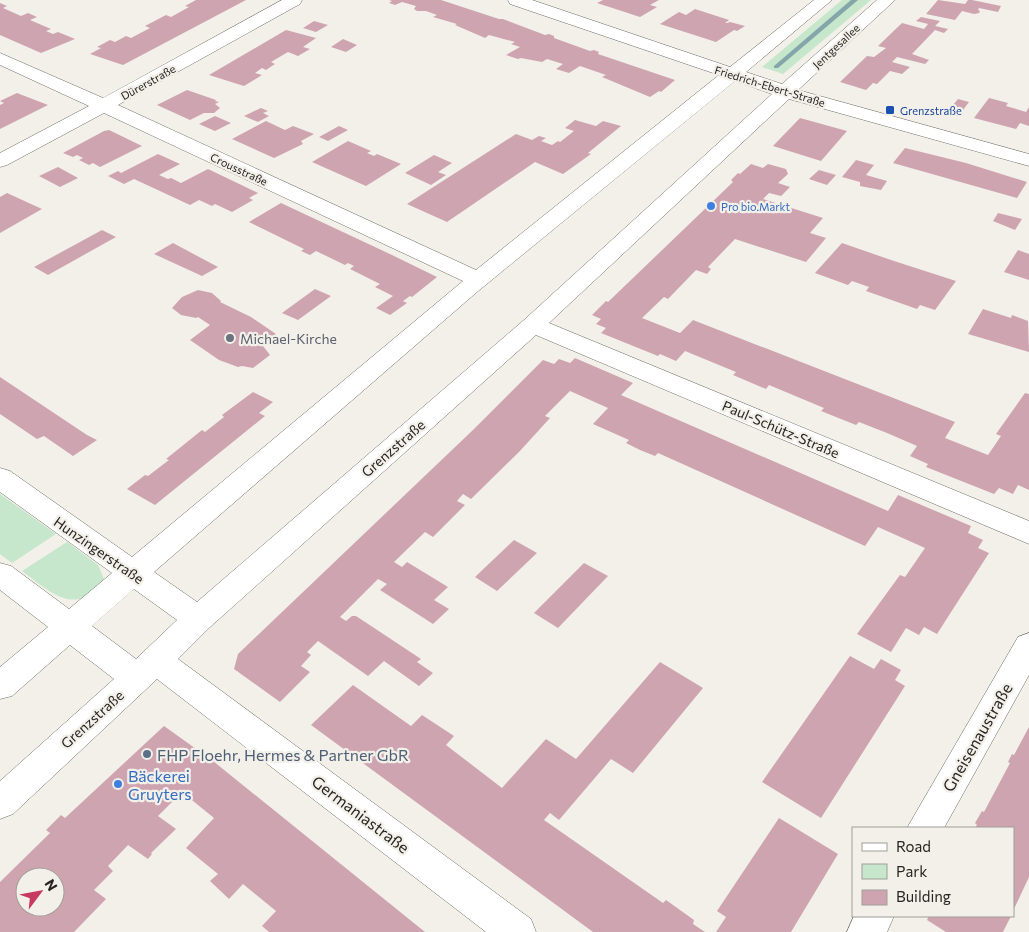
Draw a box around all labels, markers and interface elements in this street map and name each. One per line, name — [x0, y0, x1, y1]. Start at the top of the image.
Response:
street label: Jentgesallee — [810, 21, 863, 72]
street label: Dürerstraße — [118, 62, 178, 102]
street label: Friedrich-Ebert-Straße — [713, 63, 827, 109]
marker: Grenzstraße — [884, 104, 896, 116]
place label: Grenzstraße — [900, 104, 962, 117]
street label: Crousstraße — [208, 150, 270, 188]
marker: Pro bio.Markt — [705, 200, 717, 212]
place label: Pro bio.Markt — [721, 200, 791, 213]
place label: Michael-Kirche — [240, 330, 337, 347]
marker: Michael-Kirche — [224, 332, 236, 344]
street label: Paul-Schütz-Straße — [720, 397, 842, 461]
street label: Grenzstraße — [358, 416, 428, 480]
street label: Hunzingerstraße — [51, 513, 147, 587]
street label: Gneisenaustraße — [938, 679, 1016, 795]
street label: Grenzstraße — [57, 686, 127, 752]
place label: FHP Floehr, Hermes & Partner GbR — [157, 745, 409, 764]
marker: FHP Floehr, Hermes & Partner GbR — [141, 748, 153, 760]
place label: Bäckerei Gruyters — [128, 766, 192, 803]
street label: Germaniastraße — [309, 771, 413, 857]
marker: Bäckerei Gruyters — [112, 778, 124, 790]
legend — [852, 827, 1014, 917]
text: Road — [896, 837, 931, 855]
text: Park — [896, 862, 927, 880]
north arrow — [15, 867, 65, 917]
text: N — [41, 876, 61, 894]
text: Building — [896, 887, 951, 905]

